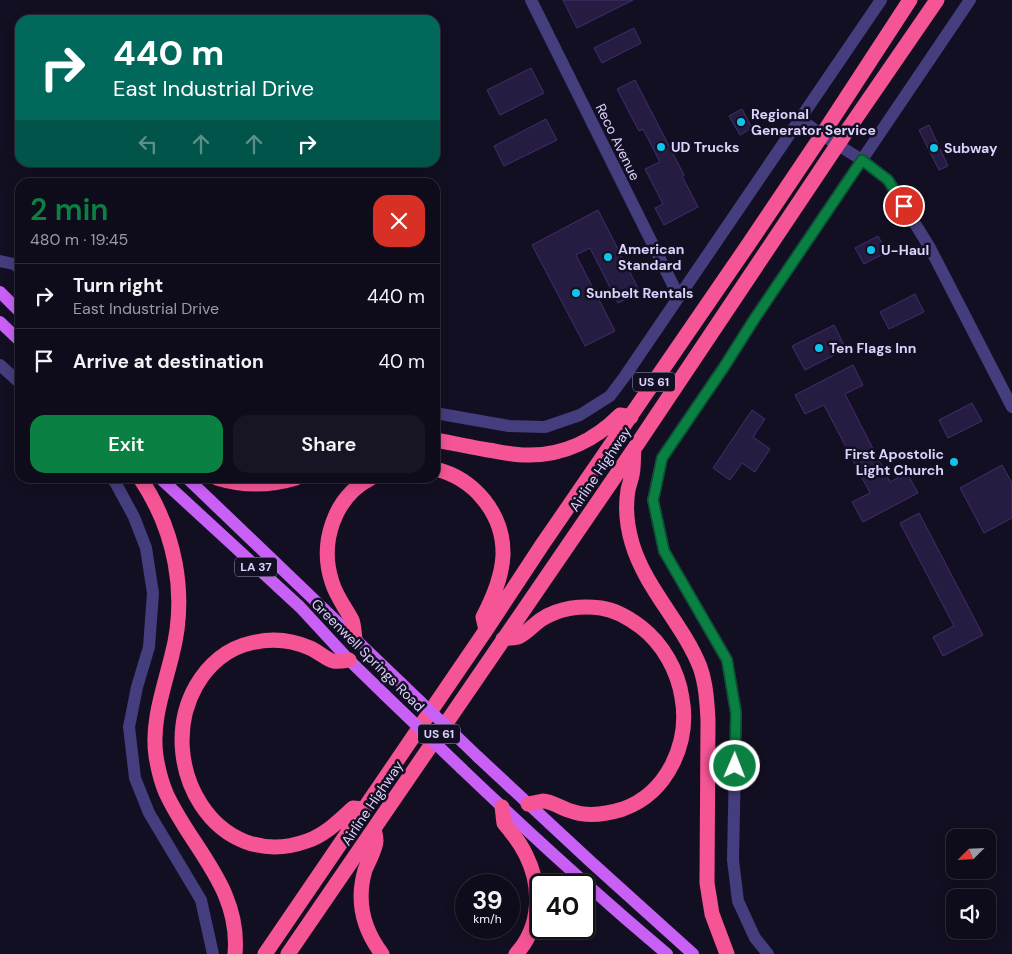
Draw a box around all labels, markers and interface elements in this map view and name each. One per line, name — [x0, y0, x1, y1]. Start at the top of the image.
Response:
text: 440 m — [113, 30, 224, 76]
icon: right — [30, 35, 95, 100]
text: East Industrial Drive — [113, 74, 314, 103]
street label: Reco Avenue — [592, 101, 644, 183]
place label: Regional Generator Service — [751, 105, 876, 139]
marker: Regional Generator Service — [735, 116, 747, 128]
icon: left — [134, 130, 162, 158]
icon: ahead — [187, 130, 215, 158]
icon: ahead — [240, 130, 268, 158]
icon: right — [293, 130, 321, 158]
place label: UD Trucks — [671, 138, 740, 156]
place label: Subway — [944, 139, 998, 157]
marker: UD Trucks — [655, 141, 667, 153]
marker: Subway — [928, 142, 940, 154]
pin — [883, 185, 925, 227]
text: 2 min — [30, 190, 108, 229]
icon: arrive — [890, 192, 918, 220]
button: close — [373, 195, 425, 247]
text: 480 m · 19:45 — [30, 229, 128, 250]
place label: American Standard — [618, 240, 684, 274]
place label: U-Haul — [881, 241, 929, 259]
marker: U-Haul — [865, 244, 877, 256]
marker: American Standard — [602, 251, 614, 263]
text: Turn right — [73, 273, 163, 298]
icon: right — [30, 282, 58, 310]
text: 440 m — [367, 284, 425, 309]
place label: Sunbelt Rentals — [586, 284, 693, 302]
marker: Sunbelt Rentals — [570, 287, 582, 299]
text: East Industrial Drive — [73, 298, 219, 319]
place label: Ten Flags Inn — [829, 339, 916, 357]
marker: Ten Flags Inn — [813, 342, 825, 354]
icon: arrive — [30, 347, 58, 375]
text: Arrive at destination — [73, 349, 264, 374]
text: 40 m — [378, 349, 425, 374]
road number: US 61 — [633, 372, 675, 392]
button: Exit — [30, 415, 223, 473]
button: Share — [233, 415, 425, 473]
street label: Airline Highway — [565, 423, 635, 515]
place label: First Apostolic Light Church — [845, 445, 944, 479]
marker: First Apostolic Light Church — [948, 456, 960, 468]
road number: LA 37 — [235, 558, 277, 576]
street label: Greenwell Springs Road — [308, 595, 428, 715]
road number: US 61 — [418, 724, 460, 744]
position arrow — [708, 739, 760, 791]
street label: Airline Highway — [337, 757, 407, 849]
north arrow — [946, 829, 996, 879]
map controls — [946, 829, 996, 939]
speed limit sign: 40 — [530, 874, 595, 939]
text: 39 — [472, 884, 503, 917]
button: sound — [946, 889, 996, 939]
text: km/h — [473, 911, 502, 927]

